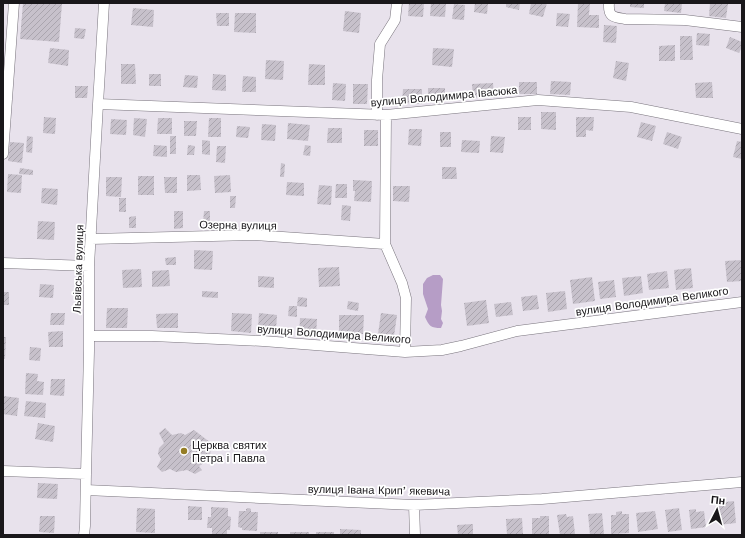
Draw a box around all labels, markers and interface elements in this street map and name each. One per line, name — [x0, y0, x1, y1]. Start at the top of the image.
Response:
street label: вулиця Володимира Івасюка — [370, 84, 519, 109]
street label: Озерна вулиця — [199, 218, 277, 233]
street label: Львівська вулиця — [70, 224, 87, 314]
street label: вулиця Володимира Великого — [575, 284, 729, 319]
street label: вулиця Володимира Великого — [257, 323, 411, 346]
place label: Церква святих Петра і Павла — [192, 439, 267, 465]
marker: Церква святих Петра і Павла — [179, 446, 189, 456]
street label: вулиця Івана Крипʼякевича — [308, 483, 451, 498]
north arrow — [697, 490, 737, 530]
text: Пн — [710, 493, 726, 508]

